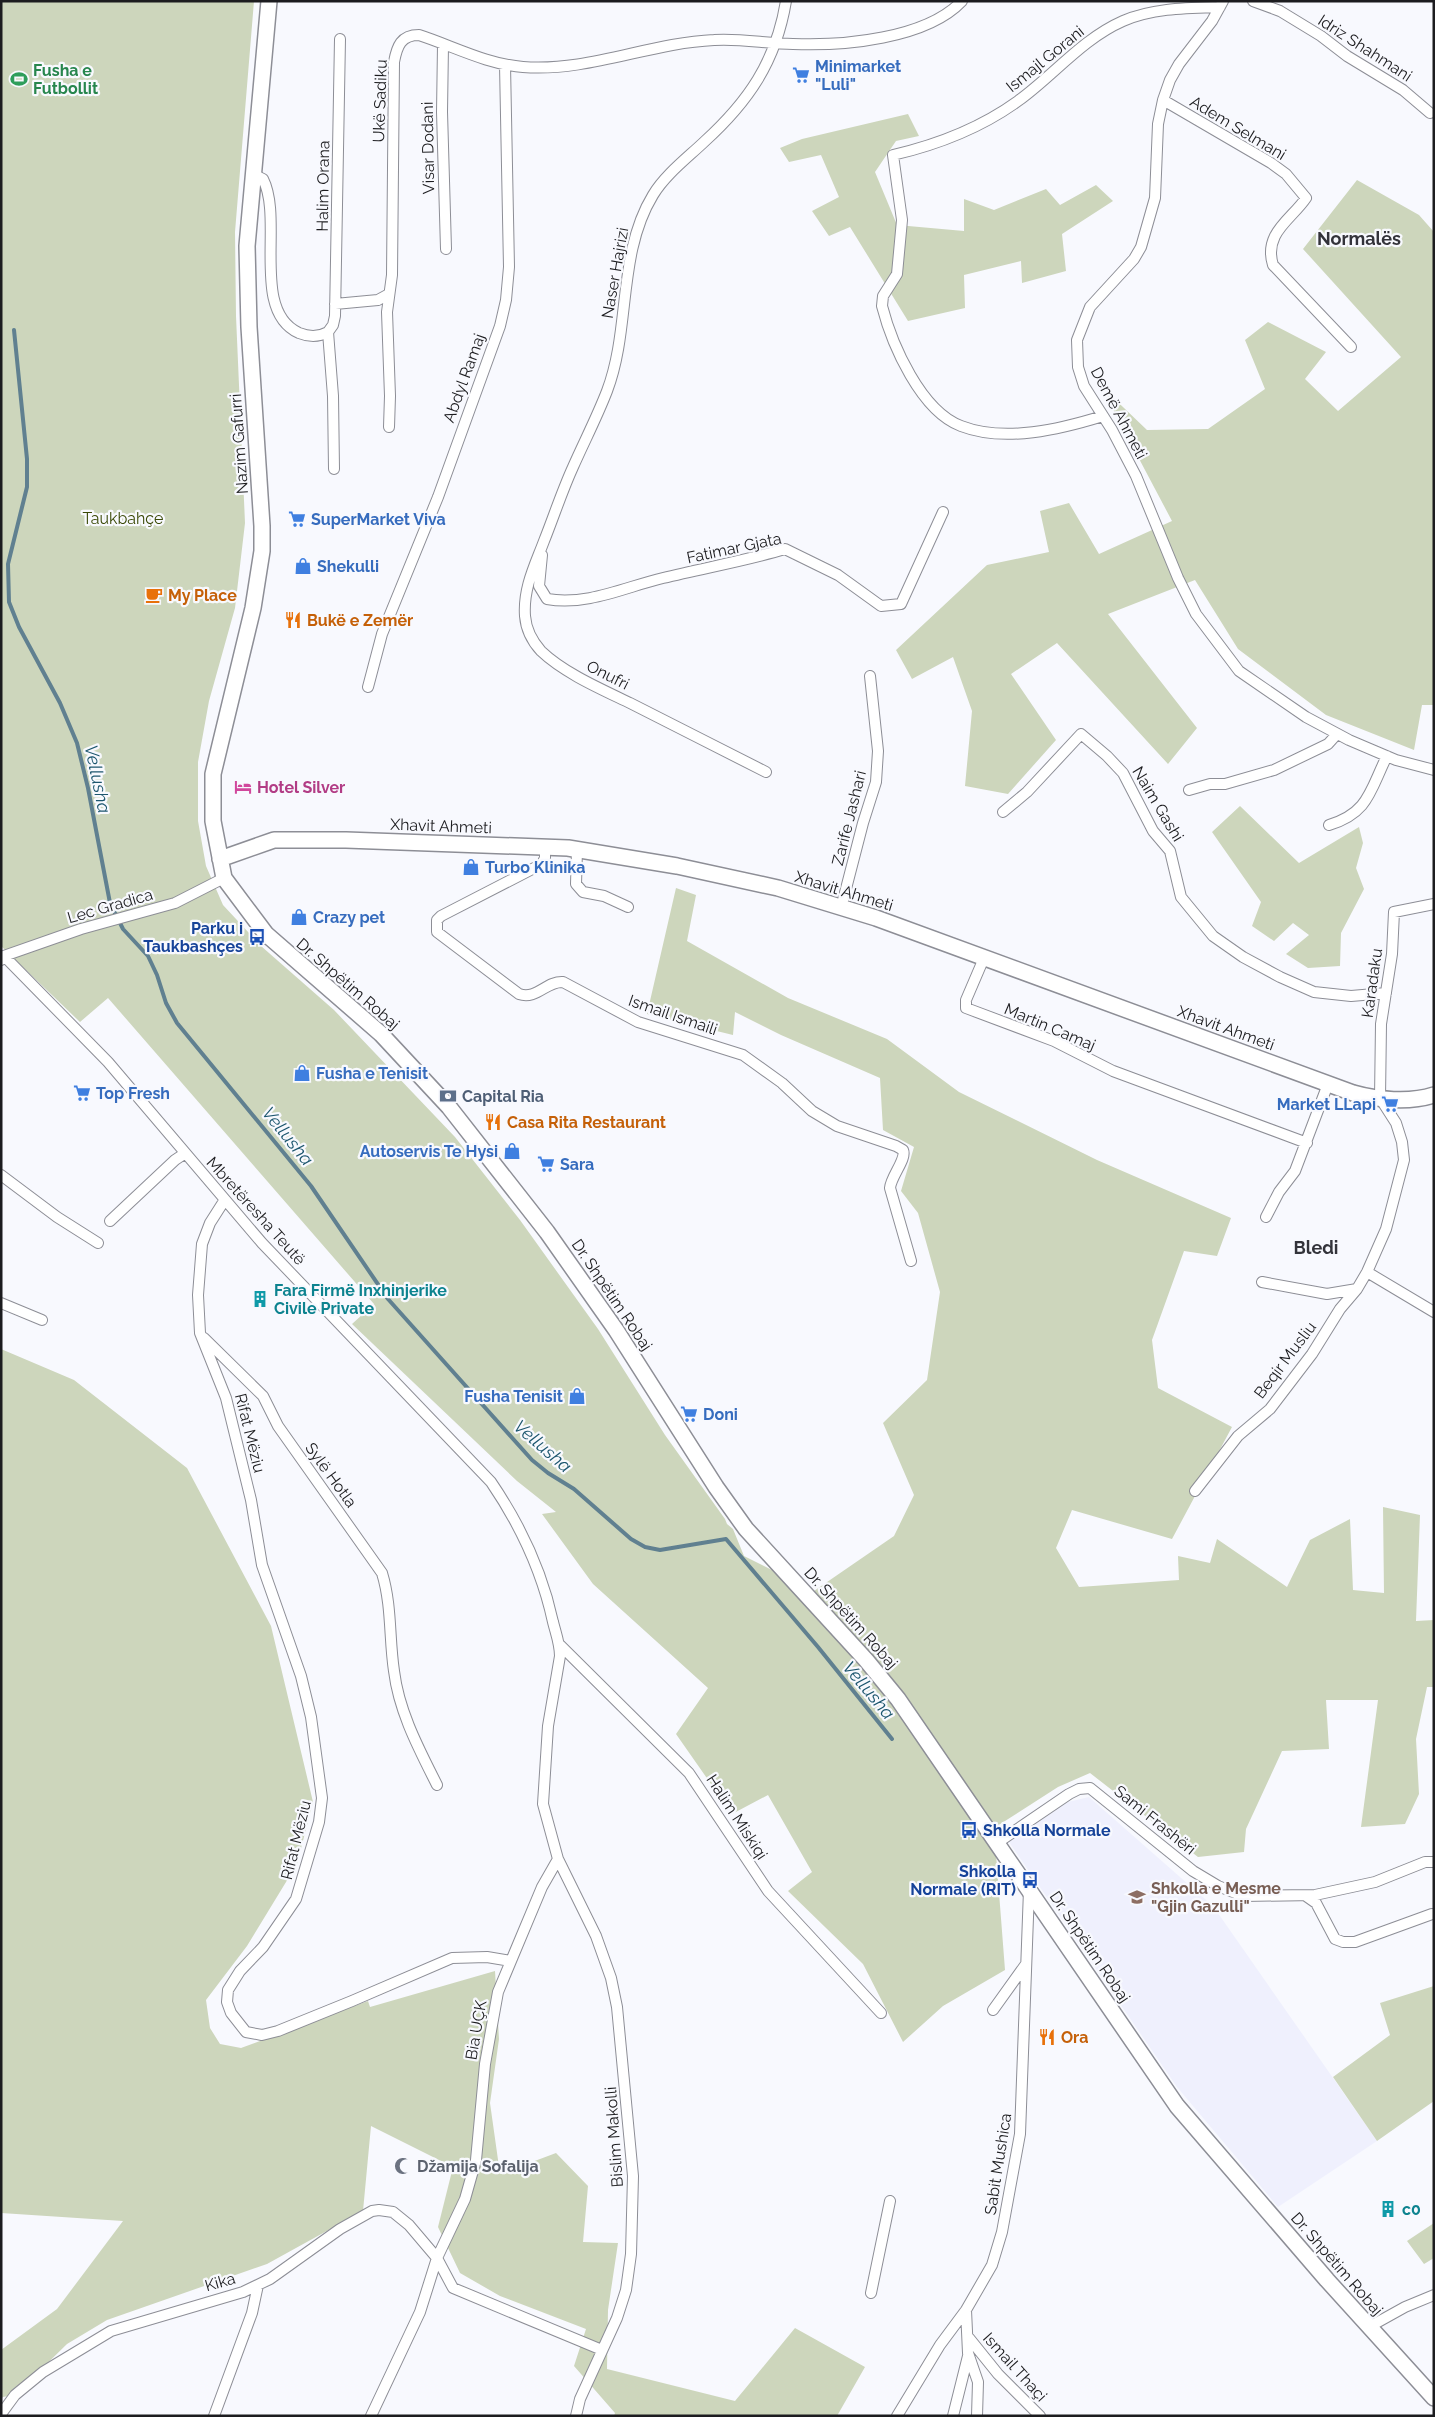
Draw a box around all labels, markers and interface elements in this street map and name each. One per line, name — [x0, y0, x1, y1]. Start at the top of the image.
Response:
street label: Idriz Shahmani — [1314, 11, 1416, 85]
street label: Ismajl Gorani — [1002, 22, 1088, 96]
place label: Minimarket "Luli" — [815, 57, 901, 94]
street label: Ukë Sadiku — [369, 59, 391, 143]
place label: Fusha e Futbollit — [33, 61, 98, 98]
supermarket icon: Minimarket "Luli" — [791, 65, 811, 85]
sports icon: Fusha e Futbollit — [9, 69, 29, 89]
street label: Adem Selmani — [1187, 92, 1289, 164]
street label: Visar Dodani — [418, 102, 438, 194]
street label: Halim Orana — [313, 140, 333, 232]
street label: Naser Hajrizi — [598, 226, 632, 320]
district label: Normalës — [1317, 228, 1401, 249]
street label: Abdyl Ramaj — [439, 331, 489, 425]
street label: Demë Ahmeti — [1087, 364, 1151, 462]
street label: Nazim Gafurri — [226, 393, 252, 495]
park label: Taukbahçe — [83, 509, 163, 528]
supermarket icon: SuperMarket Viva — [287, 509, 307, 529]
place label: SuperMarket Viva — [311, 510, 446, 529]
street label: Fatimar Gjata — [685, 529, 783, 567]
shop icon: Shekulli — [293, 556, 313, 576]
place label: Shekulli — [317, 557, 379, 576]
cafe icon: My Place — [144, 585, 164, 605]
place label: My Place — [168, 586, 237, 605]
restaurant icon: Bukë e Zemër — [283, 610, 303, 630]
place label: Bukë e Zemër — [307, 611, 413, 630]
street label: Onufri — [584, 656, 632, 694]
water label: Vellusha — [81, 743, 116, 815]
street label: Naim Gashi — [1128, 763, 1188, 845]
street label: Zarife Jashari — [828, 769, 870, 867]
hotel icon: Hotel Silver — [233, 777, 253, 797]
place label: Hotel Silver — [257, 778, 345, 797]
street label: Xhavit Ahmeti — [390, 815, 492, 837]
shop icon: Turbo Klinika — [461, 857, 481, 877]
place label: Turbo Klinika — [485, 858, 585, 877]
street label: Xhavit Ahmeti — [793, 867, 895, 915]
street label: Lec Gradica — [65, 885, 155, 927]
shop icon: Crazy pet — [289, 907, 309, 927]
place label: Crazy pet — [313, 908, 385, 927]
place label: Parku i Taukbashçes — [143, 919, 243, 956]
bus stop icon: Parku i Taukbashçes — [247, 927, 267, 947]
street label: Dr. Shpëtim Robaj — [293, 934, 403, 1034]
street label: Karadaku — [1358, 947, 1386, 1019]
street label: Ismail Ismaili — [626, 991, 720, 1039]
street label: Martin Camaj — [1002, 999, 1098, 1055]
street label: Xhavit Ahmeti — [1175, 1002, 1277, 1054]
shop icon: Fusha e Tenisit — [292, 1063, 312, 1083]
place label: Fusha e Tenisit — [316, 1064, 428, 1083]
supermarket icon: Top Fresh — [72, 1083, 92, 1103]
place label: Top Fresh — [96, 1084, 170, 1103]
bank icon: Capital Ria — [438, 1086, 458, 1106]
place label: Capital Ria — [462, 1087, 544, 1106]
supermarket icon: Market LLapi — [1380, 1094, 1400, 1114]
place label: Market LLapi — [1277, 1095, 1376, 1114]
water label: Vellusha — [258, 1102, 318, 1170]
restaurant icon: Casa Rita Restaurant — [483, 1112, 503, 1132]
place label: Casa Rita Restaurant — [507, 1113, 666, 1132]
shop icon: Autoservis Te Hysi — [502, 1141, 522, 1161]
place label: Autoservis Te Hysi — [360, 1142, 498, 1161]
street label: Mbretëresha Teutë — [202, 1153, 310, 1269]
supermarket icon: Sara — [536, 1154, 556, 1174]
place label: Sara — [560, 1155, 594, 1174]
street label: Dr. Shpëtim Robaj — [568, 1236, 656, 1354]
district label: Bledi — [1294, 1237, 1338, 1258]
place label: Fara Firmë Inxhinjerike Civile Private — [274, 1281, 447, 1318]
building icon: Fara Firmë Inxhinjerike Civile Private — [250, 1289, 270, 1309]
street label: Beqir Musliu — [1250, 1318, 1320, 1402]
shop icon: Fusha Tenisit — [567, 1386, 587, 1406]
place label: Fusha Tenisit — [464, 1387, 563, 1406]
street label: Rifat Mëziu — [231, 1391, 269, 1475]
supermarket icon: Doni — [679, 1404, 699, 1424]
place label: Doni — [703, 1405, 738, 1424]
water label: Vellusha — [510, 1415, 576, 1477]
street label: Sylë Hotla — [301, 1439, 361, 1511]
street label: Dr. Shpëtim Robaj — [800, 1563, 902, 1673]
water label: Vellusha — [839, 1657, 899, 1723]
street label: Halim Miskiqi — [702, 1771, 772, 1863]
street label: Sami Frashëri — [1110, 1781, 1200, 1859]
street label: Rifat Mëziu — [277, 1798, 315, 1882]
bus stop icon: Shkolla Normale — [959, 1820, 979, 1840]
place label: Shkolla Normale — [983, 1821, 1111, 1840]
place label: Shkolla Normale (RIT) — [910, 1862, 1016, 1899]
bus stop icon: Shkolla Normale (RIT) — [1020, 1870, 1040, 1890]
place label: Shkolla e Mesme "Gjin Gazulli" — [1151, 1879, 1281, 1916]
school or university icon: Shkolla e Mesme "Gjin Gazulli" — [1127, 1887, 1147, 1907]
street label: Dr. Shpëtim Robaj — [1046, 1888, 1134, 2006]
street label: Bia UÇK — [461, 1998, 491, 2061]
restaurant icon: Ora — [1037, 2027, 1057, 2047]
place label: Ora — [1061, 2028, 1088, 2047]
street label: Bislim Makolli — [601, 2086, 627, 2188]
street label: Sabit Mushica — [981, 2112, 1015, 2216]
mosque icon: Džamija Sofalija — [393, 2156, 413, 2176]
place label: Džamija Sofalija — [417, 2157, 539, 2176]
building icon: c0 — [1378, 2199, 1398, 2219]
place label: c0 — [1402, 2200, 1421, 2219]
street label: Dr. Shpëtim Robaj — [1287, 2209, 1387, 2319]
street label: Kika — [203, 2269, 237, 2295]
street label: Ismail Thaçi — [979, 2329, 1051, 2405]

